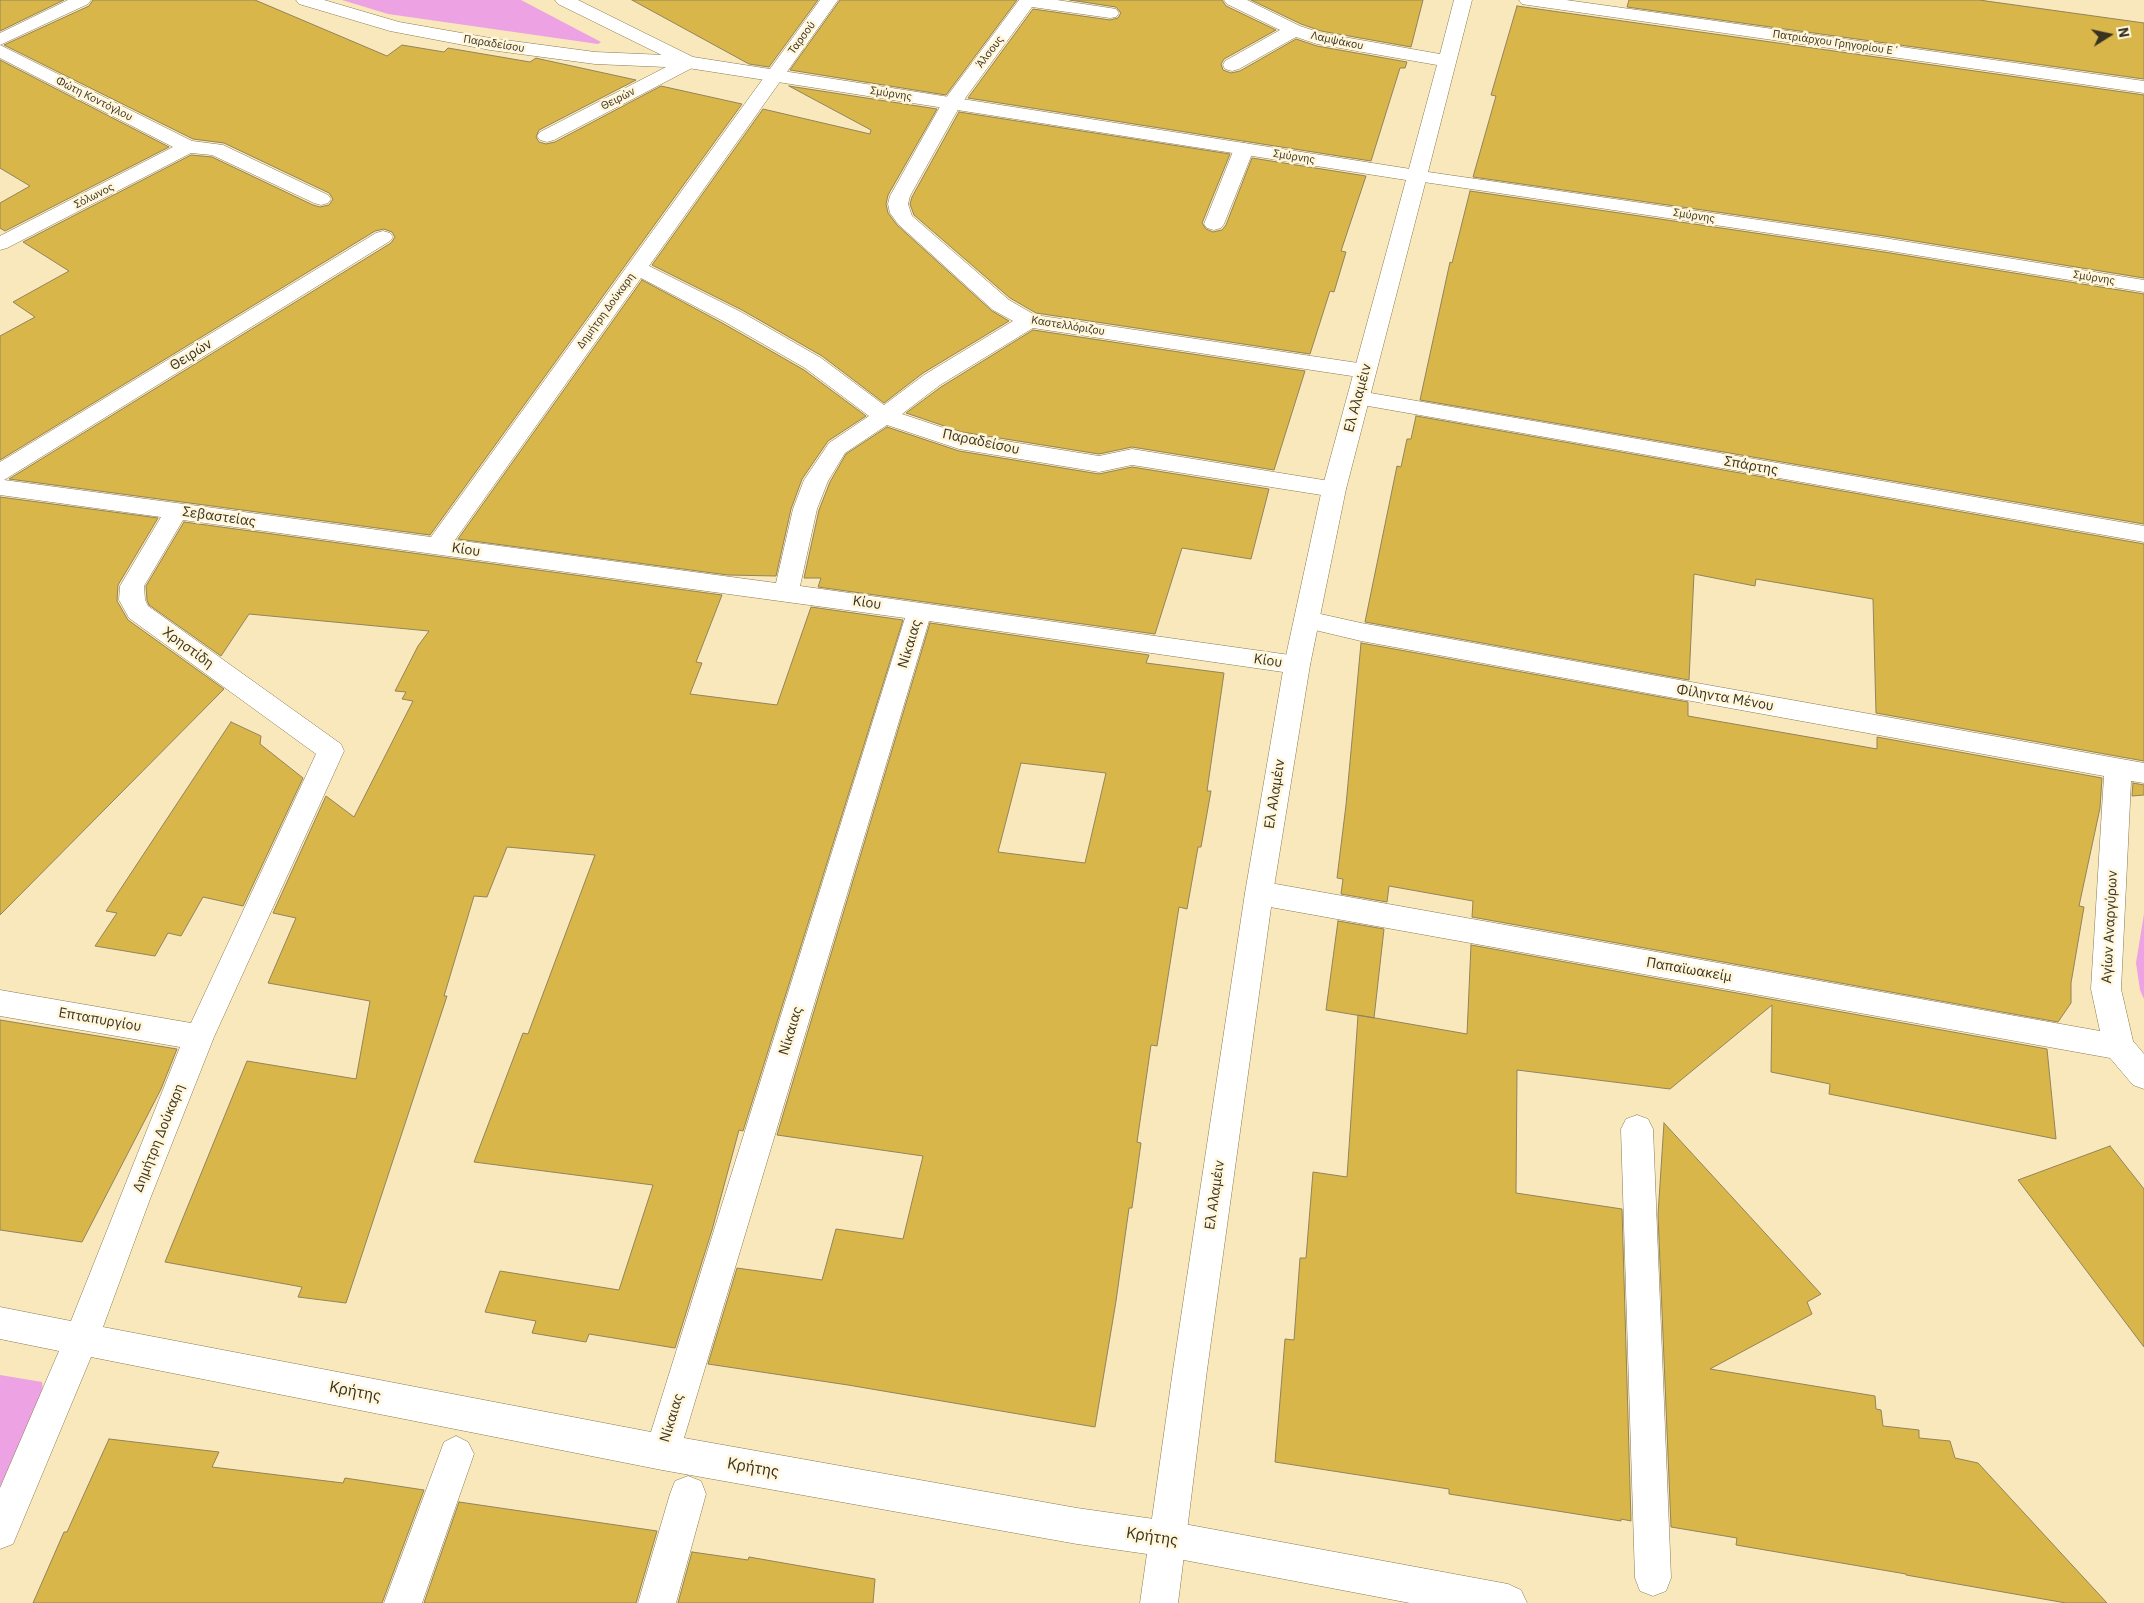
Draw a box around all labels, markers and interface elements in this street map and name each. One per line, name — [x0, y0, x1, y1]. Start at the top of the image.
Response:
north arrow — [2084, 10, 2134, 60]
street label: Ταρσού — [786, 19, 818, 57]
text: N — [2114, 26, 2134, 39]
street label: Πατριάρχου Γρηγορίου Ε΄ — [1772, 28, 1900, 58]
street label: Λαμψάκου — [1309, 29, 1365, 53]
street label: Παραδείσου — [463, 33, 525, 55]
street label: Άλσους — [974, 33, 1006, 71]
street label: Φώτη Κοντόγλου — [53, 74, 135, 124]
street label: Σμύρνης — [869, 84, 913, 104]
street label: Θειρών — [599, 85, 637, 113]
street label: Σμύρνης — [1272, 147, 1316, 167]
street label: Σόλωνος — [72, 180, 116, 212]
street label: Σμύρνης — [1672, 206, 1716, 226]
street label: Σμύρνης — [2072, 268, 2116, 288]
street label: Δημήτρη Δούκαρη — [574, 271, 638, 351]
street label: Καστελλόριζου — [1030, 314, 1106, 338]
street label: Θειρών — [167, 336, 215, 374]
street label: Ελ Αλαμέιν — [1341, 362, 1375, 434]
street label: Παραδείσου — [941, 426, 1021, 458]
street label: Σπάρτης — [1723, 453, 1779, 479]
street label: Σεβαστείας — [181, 504, 257, 530]
street label: Κίου — [451, 540, 481, 560]
street label: Κίου — [852, 593, 882, 613]
street label: Νίκαιας — [895, 618, 925, 670]
street label: Χρηστίδη — [159, 624, 217, 672]
street label: Κίου — [1253, 651, 1283, 671]
street label: Φίληντα Μένου — [1675, 681, 1775, 715]
street label: Ελ Αλαμέιν — [1261, 758, 1289, 830]
street label: Αγίων Αναργύρων — [2099, 870, 2121, 984]
street label: Παπαϊωακείμ — [1645, 954, 1733, 986]
street label: Επταπυργίου — [57, 1004, 143, 1036]
street label: Νίκαιας — [776, 1005, 806, 1057]
street label: Δημήτρη Δούκαρη — [130, 1081, 188, 1195]
street label: Ελ Αλαμέιν — [1202, 1159, 1228, 1231]
street label: Κρήτης — [327, 1378, 383, 1406]
street label: Νίκαιας — [657, 1392, 687, 1444]
street label: Κρήτης — [726, 1454, 780, 1482]
street label: Κρήτης — [1125, 1523, 1179, 1551]

